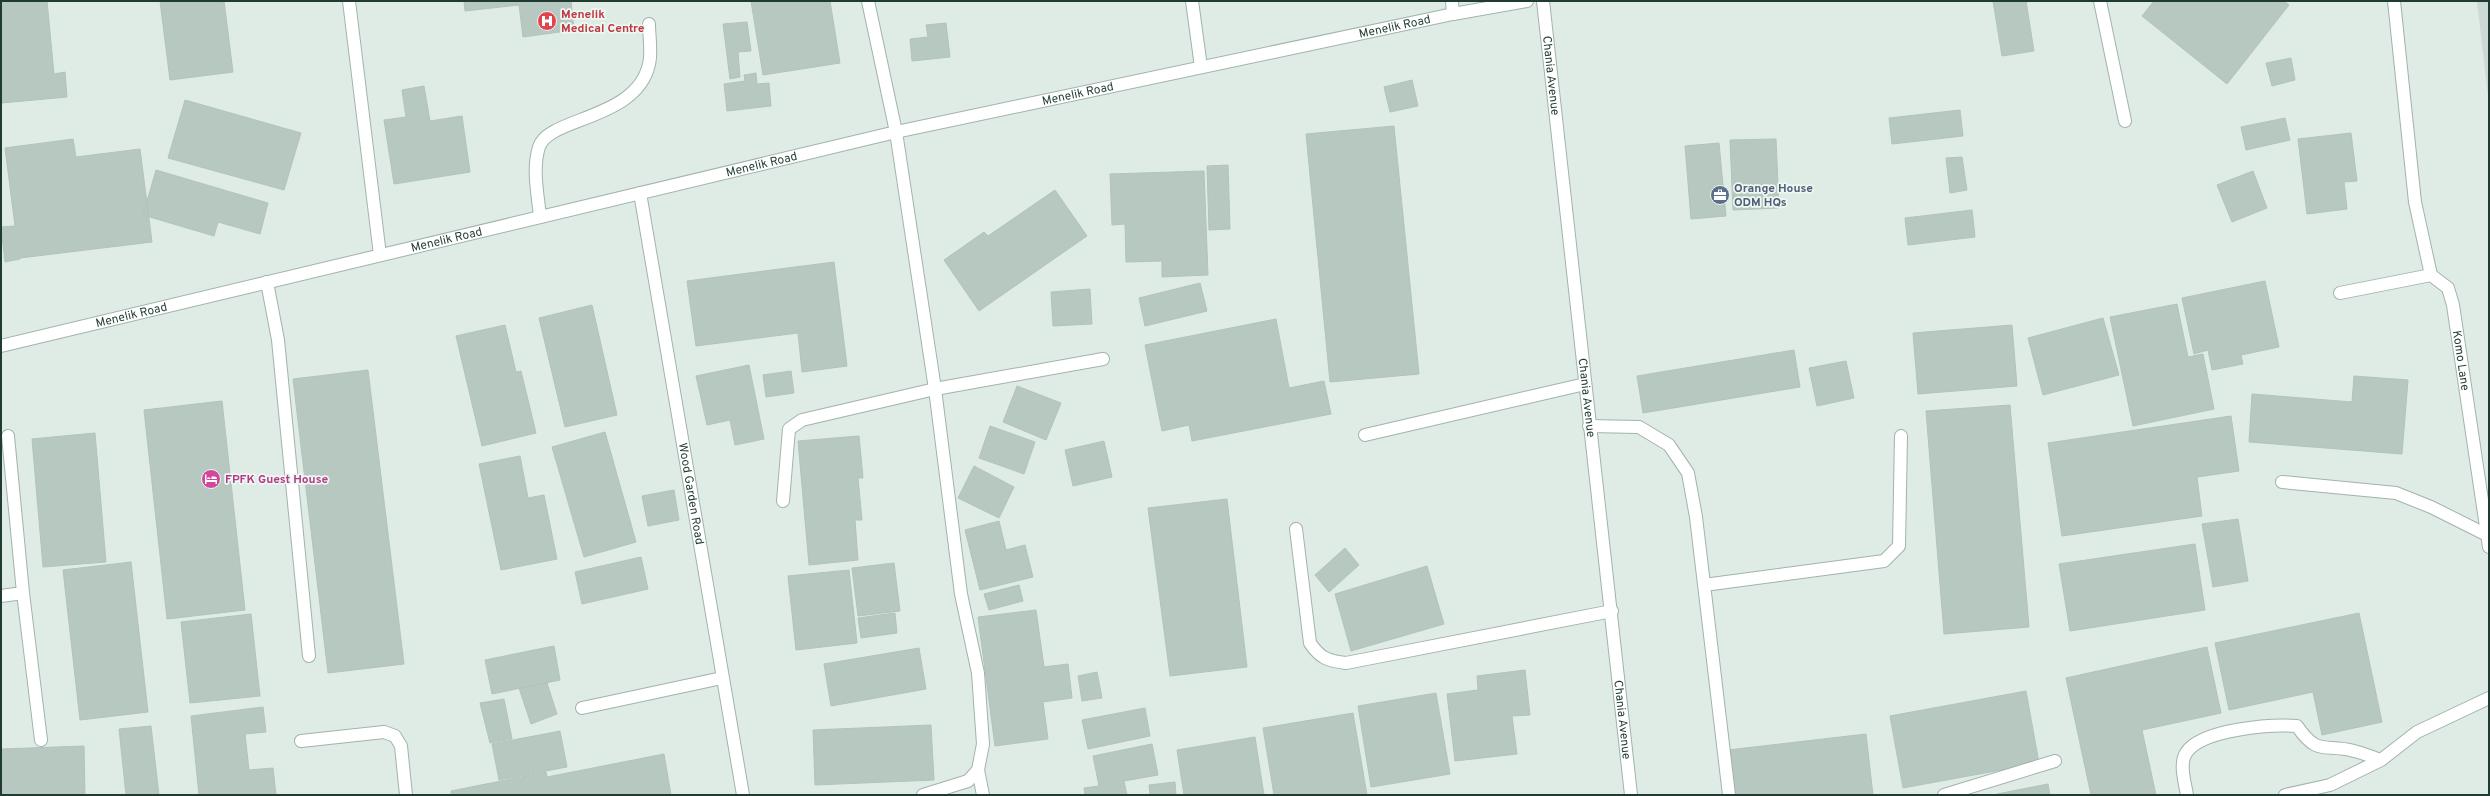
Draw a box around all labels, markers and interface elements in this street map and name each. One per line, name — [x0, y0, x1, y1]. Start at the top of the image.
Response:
place label: Menelik Medical Centre — [561, 7, 645, 37]
hospital icon: Menelik Medical Centre — [536, 10, 558, 32]
street label: Menelik Road — [1358, 12, 1432, 43]
street label: Chania Avenue — [1538, 35, 1563, 116]
street label: Menelik Road — [1041, 79, 1115, 110]
street label: Menelik Road — [724, 149, 799, 181]
place label: Orange House ODM HQs — [1734, 181, 1813, 211]
office icon: Orange House ODM HQs — [1709, 184, 1731, 206]
street label: Menelik Road — [409, 224, 484, 257]
street label: Menelik Road — [94, 300, 169, 332]
street label: Komo Lane — [2448, 329, 2473, 392]
street label: Chania Avenue — [1574, 357, 1598, 438]
street label: Wood Garden Road — [674, 442, 707, 546]
hotel icon: FPFK Guest House — [200, 468, 222, 490]
place label: FPFK Guest House — [225, 472, 329, 488]
street label: Chania Avenue — [1609, 679, 1634, 760]

